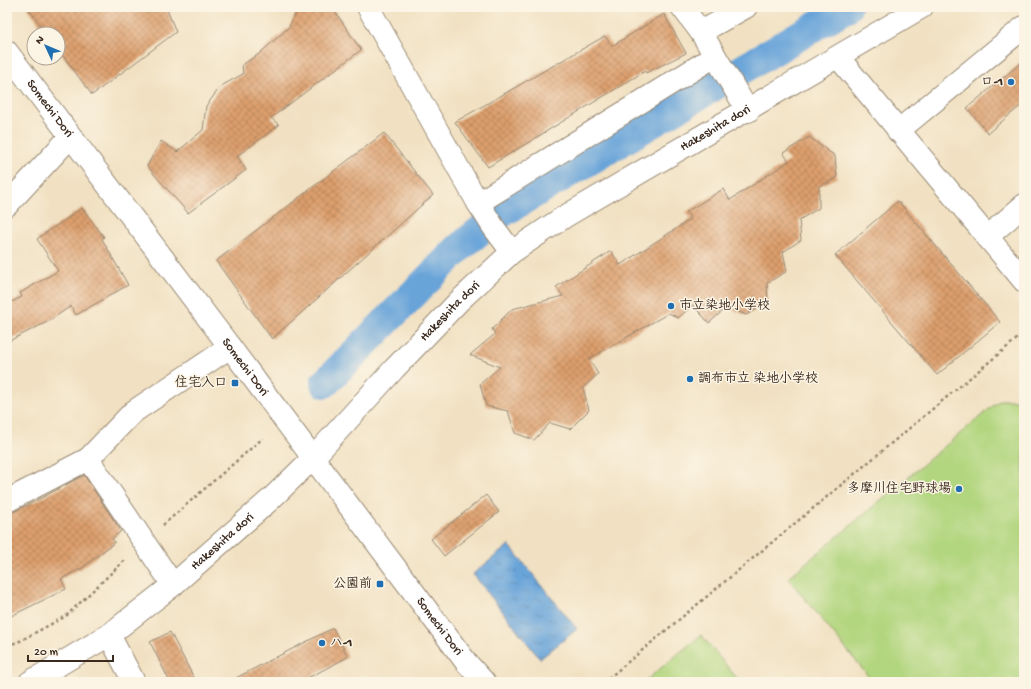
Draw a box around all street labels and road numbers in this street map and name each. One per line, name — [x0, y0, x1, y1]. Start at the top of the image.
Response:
street label: Somechi Dori — [23, 77, 77, 141]
street label: Hakeshita dori — [677, 102, 753, 155]
street label: Hakeshita dori — [417, 278, 483, 345]
street label: Somechi Dori — [218, 335, 272, 399]
street label: Hakeshita dori — [188, 510, 257, 573]
street label: Somechi Dori — [413, 594, 466, 659]

